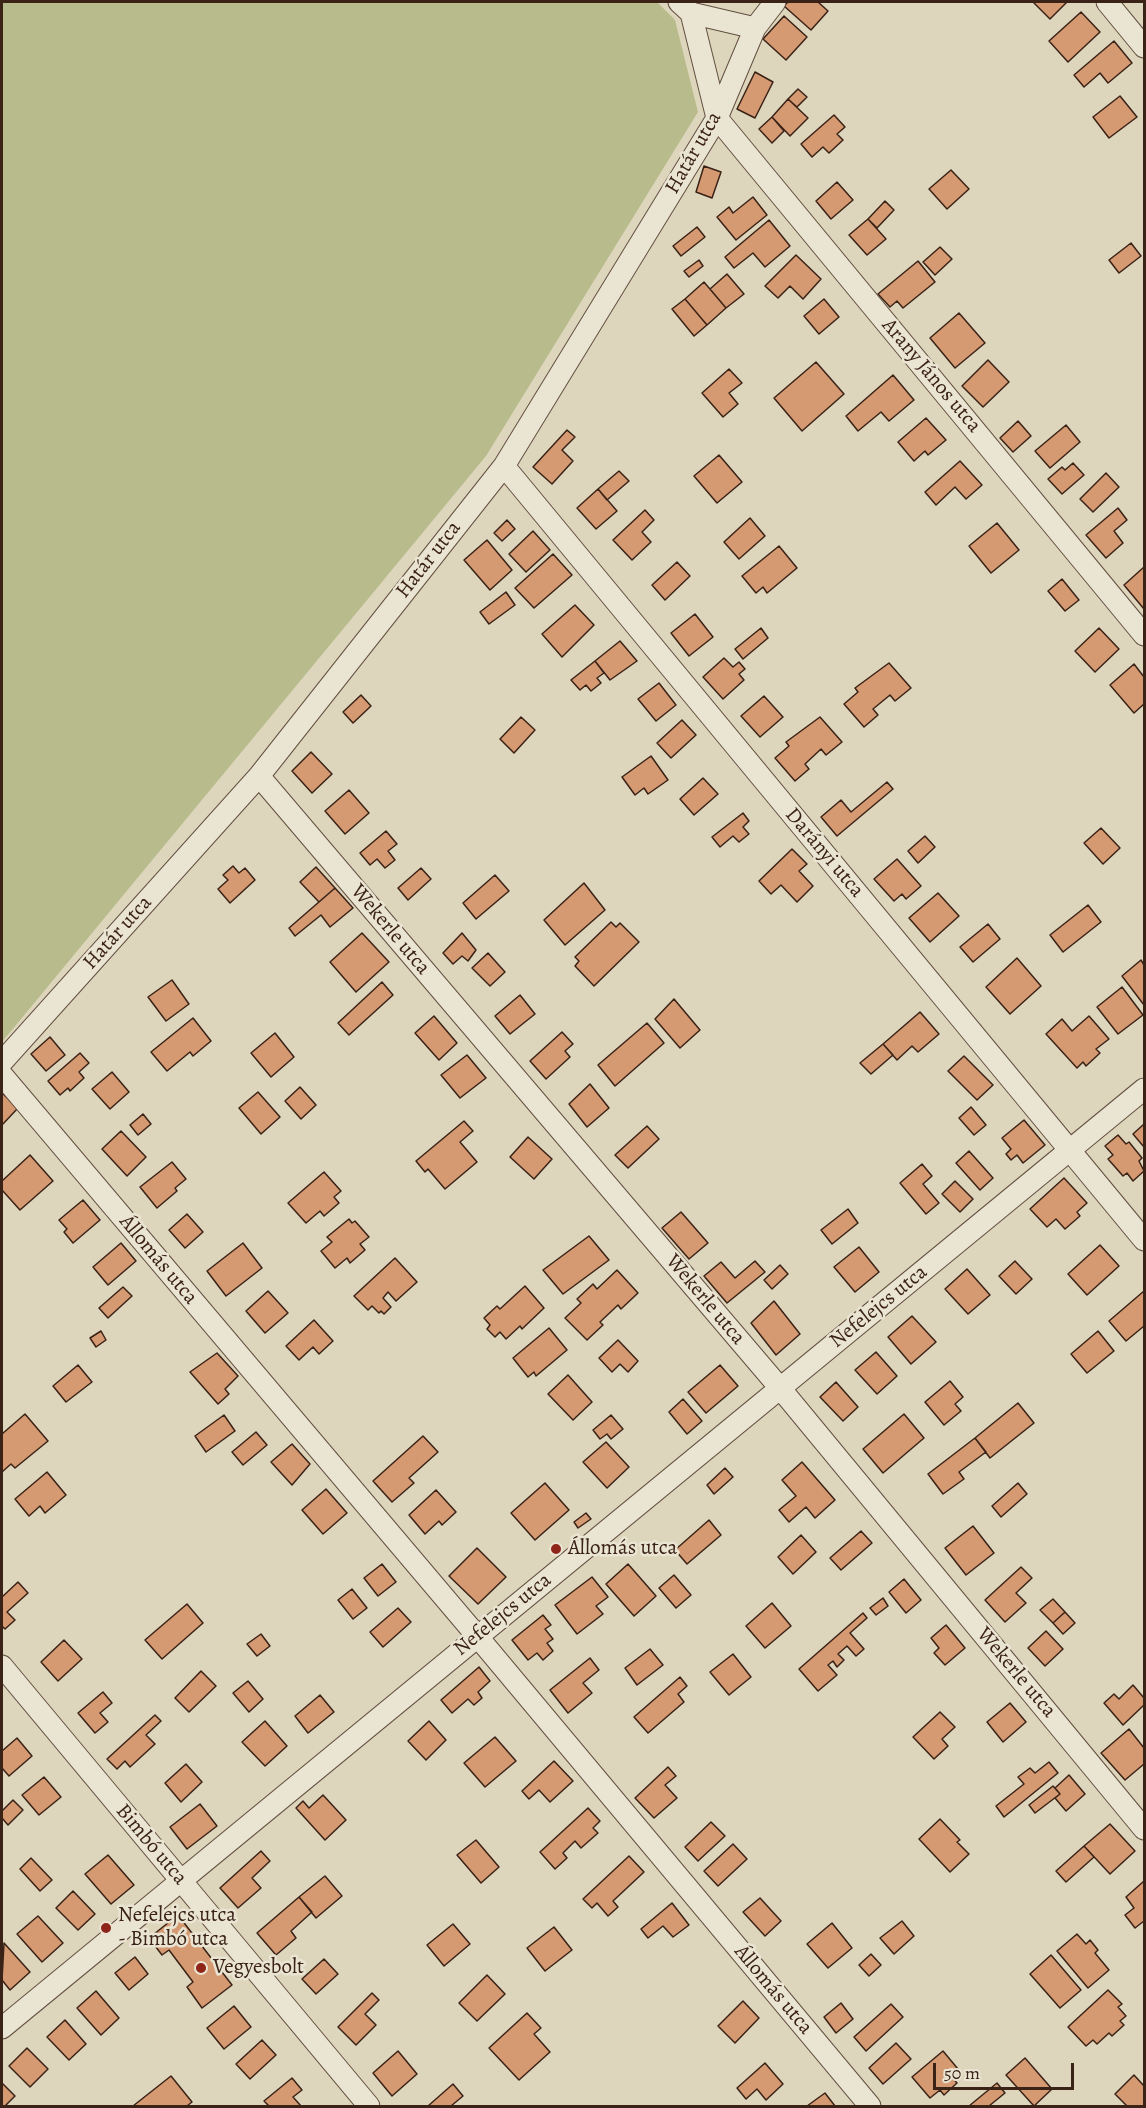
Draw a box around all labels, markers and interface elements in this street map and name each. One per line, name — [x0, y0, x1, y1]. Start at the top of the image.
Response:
street label: Határ utca — [660, 107, 728, 199]
street label: Arany János utca — [876, 314, 986, 438]
street label: Határ utca — [391, 516, 467, 604]
street label: Darányi utca — [779, 803, 869, 903]
street label: Wekerle utca — [345, 880, 435, 980]
street label: Határ utca — [78, 891, 158, 975]
street label: Állomás utca — [113, 1210, 203, 1310]
street label: Wekerle utca — [660, 1250, 750, 1350]
street label: Nefelejcs utca — [825, 1260, 933, 1354]
place label: Állomás utca — [568, 1536, 677, 1562]
marker: Állomás utca — [549, 1542, 563, 1556]
street label: Nefelejcs utca — [449, 1568, 557, 1662]
street label: Wekerle utca — [971, 1623, 1061, 1723]
street label: Bimbó utca — [110, 1799, 192, 1891]
place label: Nefelejcs utca - Bimbó utca — [118, 1903, 236, 1953]
marker: Nefelejcs utca - Bimbó utca — [99, 1921, 113, 1935]
street label: Állomás utca — [728, 1940, 818, 2040]
place label: Vegyesbolt — [213, 1955, 304, 1981]
marker: Vegyesbolt — [194, 1961, 208, 1975]
scale bar — [936, 2051, 1077, 2089]
text: 50 m — [944, 2061, 980, 2085]

